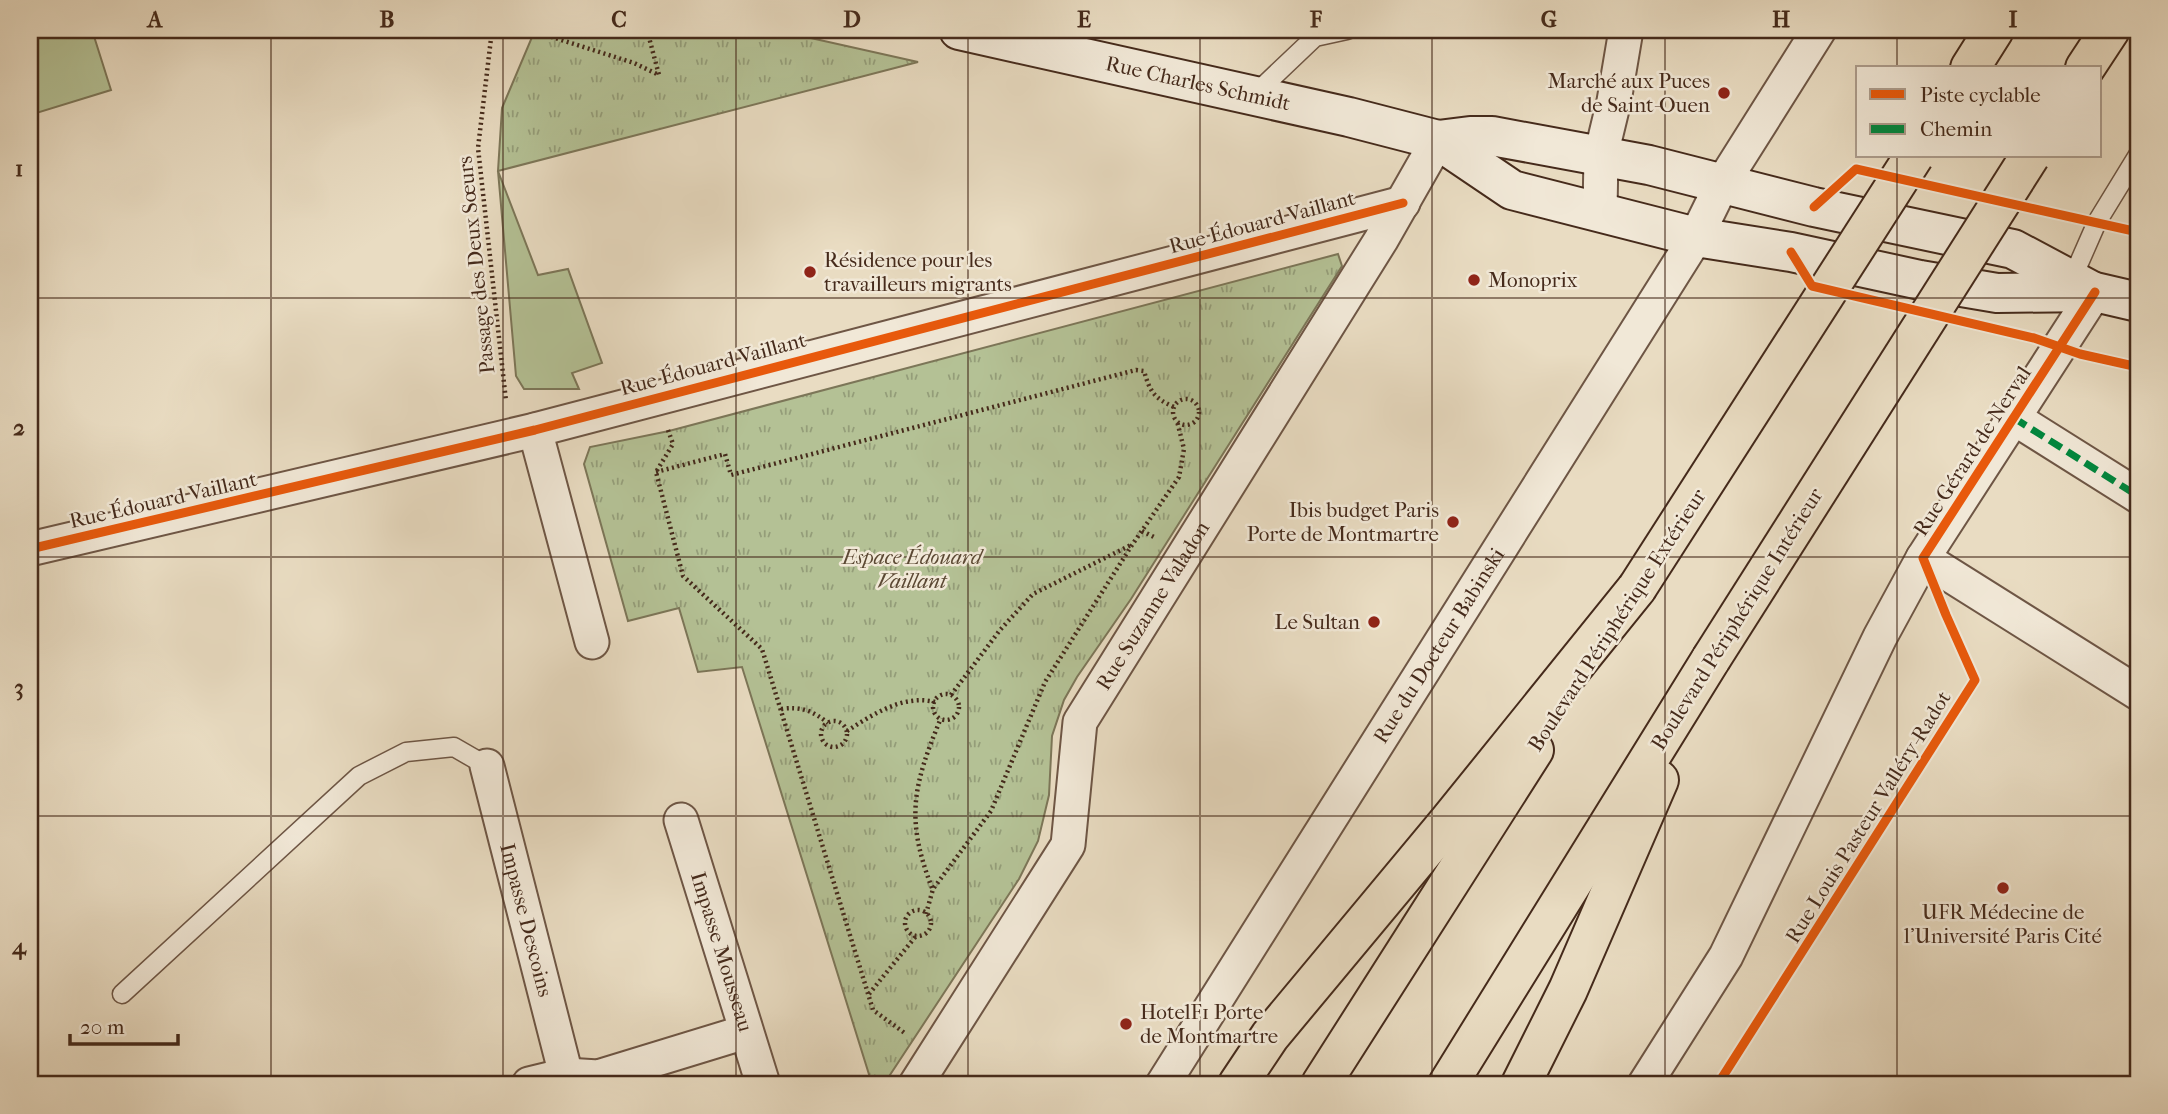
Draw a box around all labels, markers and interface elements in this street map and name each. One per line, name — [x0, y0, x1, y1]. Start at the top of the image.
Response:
text: A — [146, 6, 164, 33]
text: B — [380, 6, 395, 33]
text: C — [611, 6, 627, 33]
text: D — [843, 6, 861, 33]
text: E — [1077, 6, 1091, 33]
text: F — [1309, 6, 1323, 33]
text: G — [1541, 6, 1557, 33]
text: H — [1772, 6, 1790, 33]
text: I — [2009, 6, 2018, 33]
street label: Rue Charles Schmidt — [1103, 51, 1293, 116]
legend — [1856, 66, 2102, 158]
place label: Marché aux Puces de Saint-Ouen — [1548, 69, 1710, 117]
text: Piste cyclable — [1920, 83, 2041, 107]
marker: Marché aux Puces de Saint-Ouen — [1716, 85, 1732, 101]
text: Chemin — [1920, 117, 1992, 141]
text: 1 — [15, 155, 23, 182]
street label: Passage des Deux Sœurs — [453, 155, 499, 375]
street label: Rue Édouard Vaillant — [1166, 185, 1358, 258]
place label: Résidence pour les travailleurs migrants — [824, 248, 1012, 296]
marker: Résidence pour les travailleurs migrants — [802, 264, 818, 280]
place label: Monoprix — [1488, 268, 1578, 292]
marker: Monoprix — [1466, 272, 1482, 288]
street label: Rue Édouard Vaillant — [617, 327, 809, 400]
street label: Rue Gérard de Nerval — [1908, 362, 2036, 540]
text: 2 — [13, 414, 25, 441]
street label: Rue Édouard Vaillant — [67, 467, 260, 533]
street label: Boulevard Périphérique Extérieur — [1523, 484, 1711, 756]
street label: Boulevard Périphérique Intérieur — [1646, 484, 1828, 754]
place label: Ibis budget Paris Porte de Montmartre — [1247, 498, 1439, 546]
marker: Ibis budget Paris Porte de Montmartre — [1445, 514, 1461, 530]
street label: Rue Suzanne Valadon — [1091, 517, 1214, 694]
park label: Espace Édouard Vaillant — [840, 544, 984, 593]
street label: Rue du Docteur Babinski — [1369, 544, 1509, 748]
place label: Le Sultan — [1275, 610, 1360, 634]
marker: Le Sultan — [1366, 614, 1382, 630]
text: 3 — [14, 674, 24, 701]
street label: Rue Louis Pasteur Valléry-Radot — [1780, 686, 1956, 947]
street label: Impasse Descoins — [495, 841, 558, 999]
street label: Impasse Mousseau — [686, 869, 758, 1035]
marker: UFR Médecine de l'Université Paris Cité — [1995, 880, 2011, 896]
place label: UFR Médecine de l'Université Paris Cité — [1903, 900, 2102, 948]
text: 4 — [11, 933, 27, 960]
place label: HotelF1 Porte de Montmartre — [1140, 1000, 1278, 1048]
scale bar — [70, 1002, 178, 1046]
text: 20 m — [80, 1015, 125, 1039]
marker: HotelF1 Porte de Montmartre — [1118, 1016, 1134, 1032]

